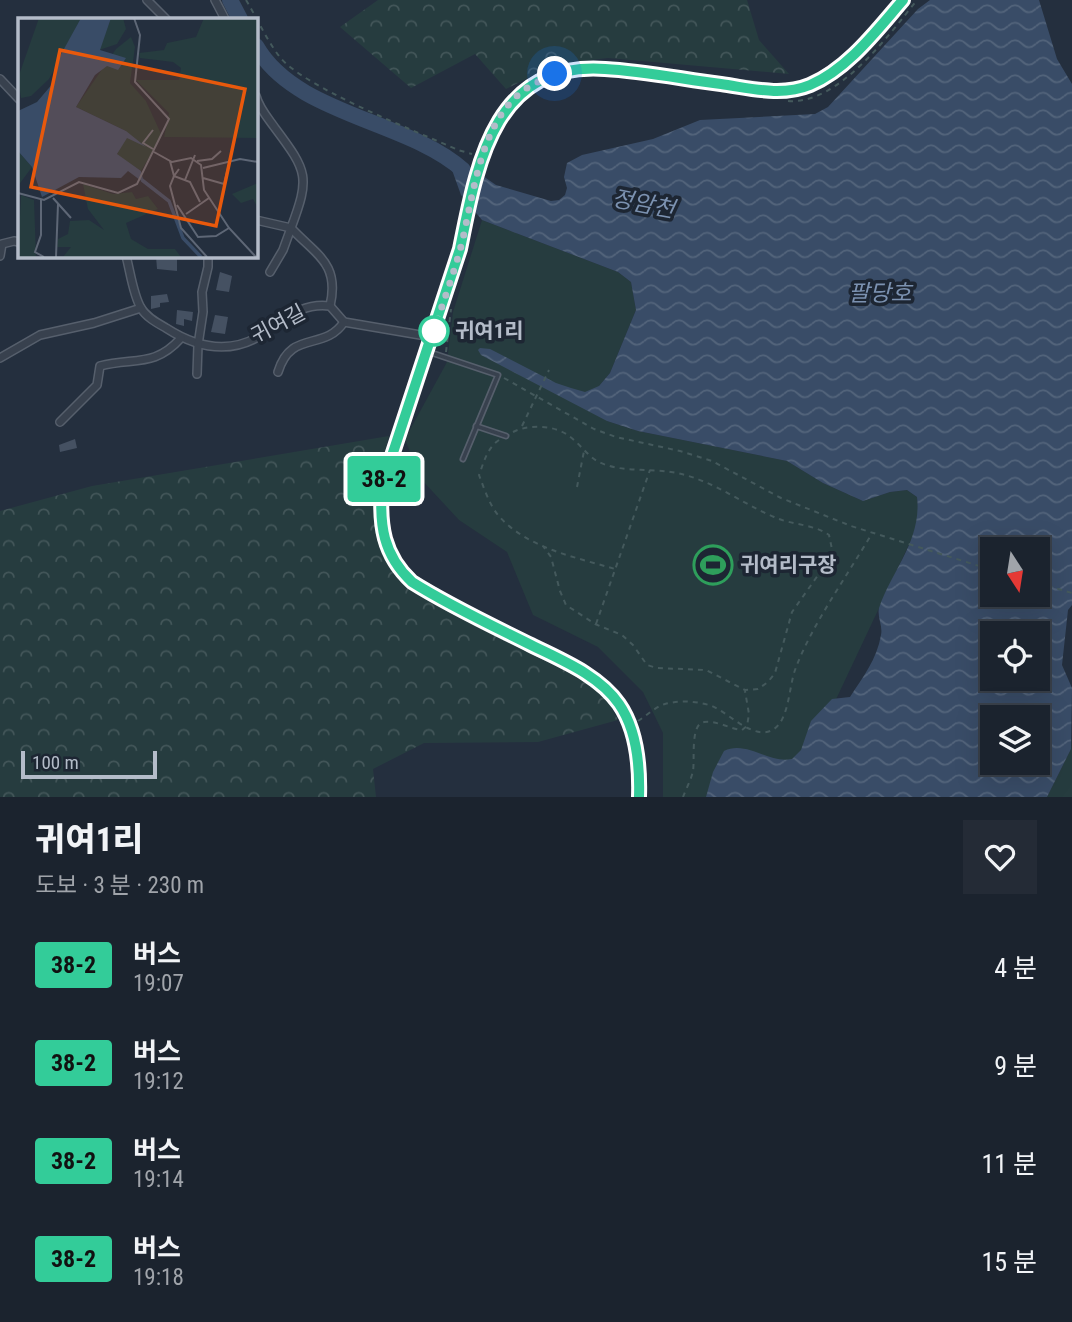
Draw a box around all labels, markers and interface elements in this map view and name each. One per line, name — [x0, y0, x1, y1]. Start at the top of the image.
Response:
inset map — [18, 18, 257, 257]
your location — [537, 56, 572, 91]
water label: 정암천 — [609, 185, 680, 224]
water label: 팔당호 — [848, 280, 914, 307]
street label: 귀여길 — [247, 300, 309, 348]
marker: 귀여1리 — [419, 316, 449, 346]
place label: 귀여1리 — [455, 319, 524, 343]
line badge: 38-2 — [335, 456, 433, 502]
text: 38-2 — [361, 465, 407, 493]
north arrow — [980, 537, 1050, 607]
map controls — [980, 537, 1050, 775]
sports icon: 귀여리구장 — [692, 544, 734, 586]
place label: 귀여리구장 — [740, 553, 837, 577]
button: locate — [980, 621, 1050, 691]
button: layers — [980, 705, 1050, 775]
scale bar — [21, 748, 158, 780]
text: 100 m — [32, 751, 79, 774]
text: 귀여1리 — [35, 820, 143, 859]
button: heart — [963, 820, 1037, 894]
text: 도보 · 3 분 · 230 m — [35, 872, 204, 899]
text: 버스 — [133, 939, 181, 969]
text: 38-2 — [51, 951, 96, 979]
text: 4 분 — [994, 953, 1037, 983]
text: 19:07 — [133, 970, 184, 997]
text: 버스 — [133, 1037, 181, 1067]
text: 38-2 — [51, 1049, 96, 1077]
text: 9 분 — [994, 1051, 1037, 1081]
text: 19:12 — [133, 1068, 184, 1095]
text: 버스 — [133, 1135, 181, 1165]
text: 38-2 — [51, 1147, 96, 1175]
text: 11 분 — [981, 1149, 1037, 1179]
text: 19:14 — [133, 1166, 184, 1193]
text: 버스 — [133, 1233, 181, 1263]
text: 38-2 — [51, 1245, 96, 1273]
text: 15 분 — [981, 1247, 1037, 1277]
text: 19:18 — [133, 1264, 184, 1291]

